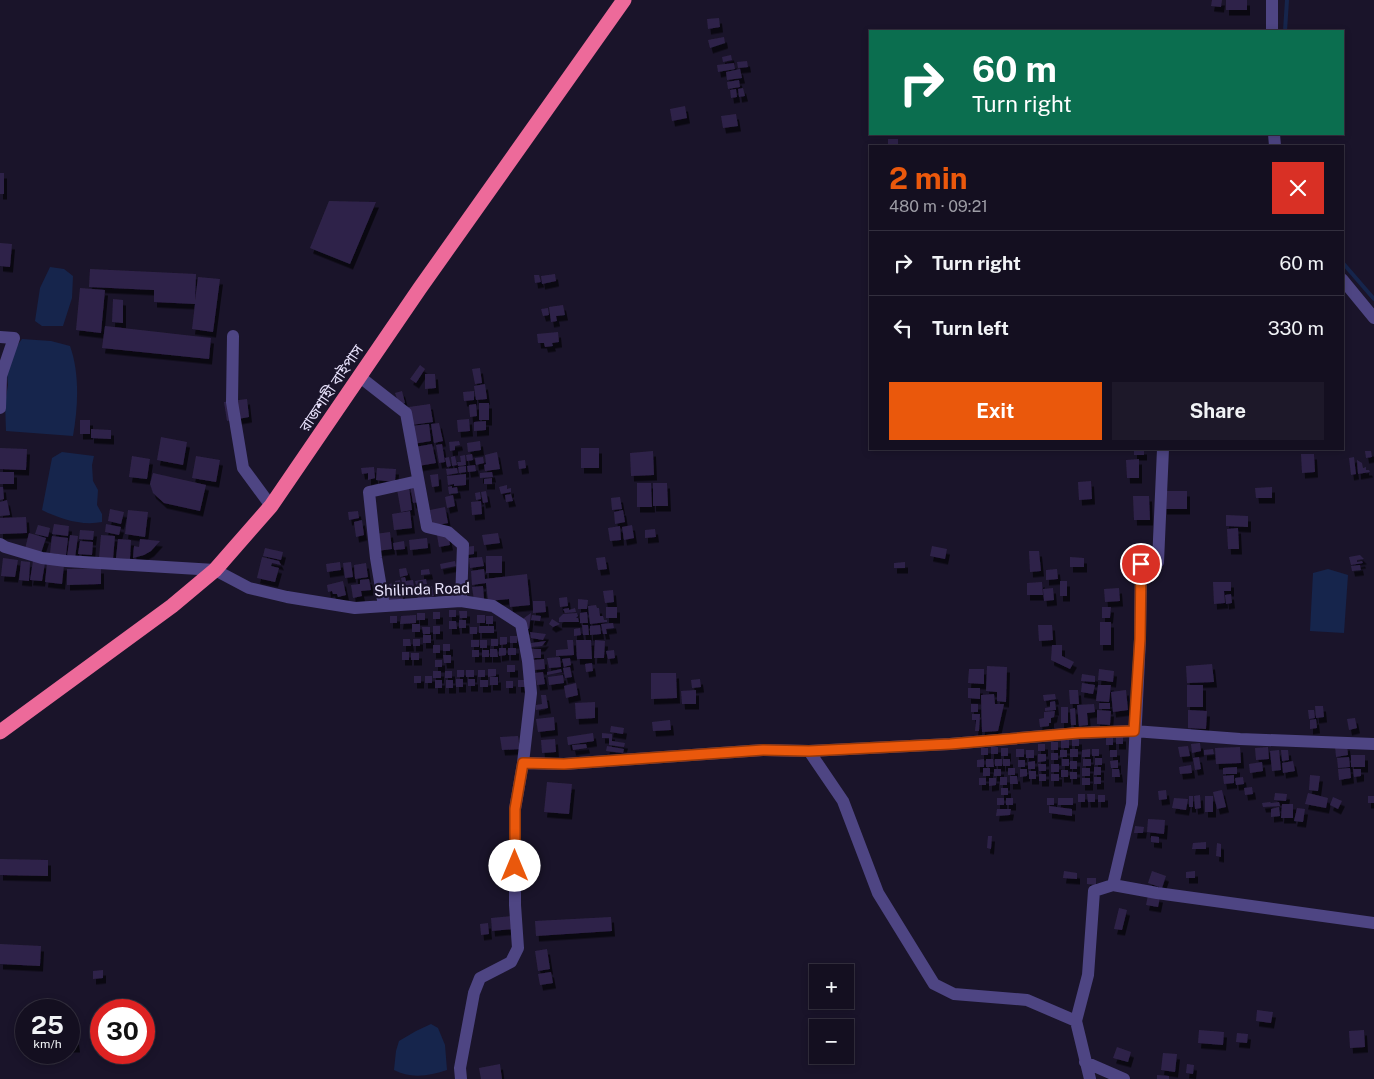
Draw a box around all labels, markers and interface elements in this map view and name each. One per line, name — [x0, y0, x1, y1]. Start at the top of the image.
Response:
text: 60 m — [972, 49, 1057, 90]
icon: right — [889, 50, 954, 115]
text: Turn right — [972, 91, 1072, 117]
text: 2 min — [889, 160, 968, 196]
button: close — [1272, 162, 1324, 214]
text: 480 m · 09:21 — [889, 197, 988, 216]
icon: right — [889, 249, 917, 277]
text: Turn right — [932, 252, 1021, 274]
text: 60 m — [1280, 252, 1324, 274]
icon: left — [889, 314, 917, 342]
text: Turn left — [932, 317, 1009, 339]
text: 330 m — [1268, 317, 1324, 339]
street label: রাজশাহী বাইপাস — [295, 341, 367, 435]
button: Exit — [889, 382, 1102, 440]
button: Share — [1112, 382, 1324, 440]
pin — [1120, 543, 1162, 585]
icon: arrive — [1127, 550, 1155, 578]
street label: Shilinda Road — [374, 579, 470, 599]
position arrow — [488, 839, 540, 891]
map controls — [809, 964, 854, 1064]
button: + — [809, 964, 854, 1009]
speed limit sign: 30 — [90, 999, 155, 1064]
text: 25 — [31, 1010, 64, 1040]
button: − — [809, 1019, 854, 1064]
text: km/h — [33, 1037, 62, 1051]

